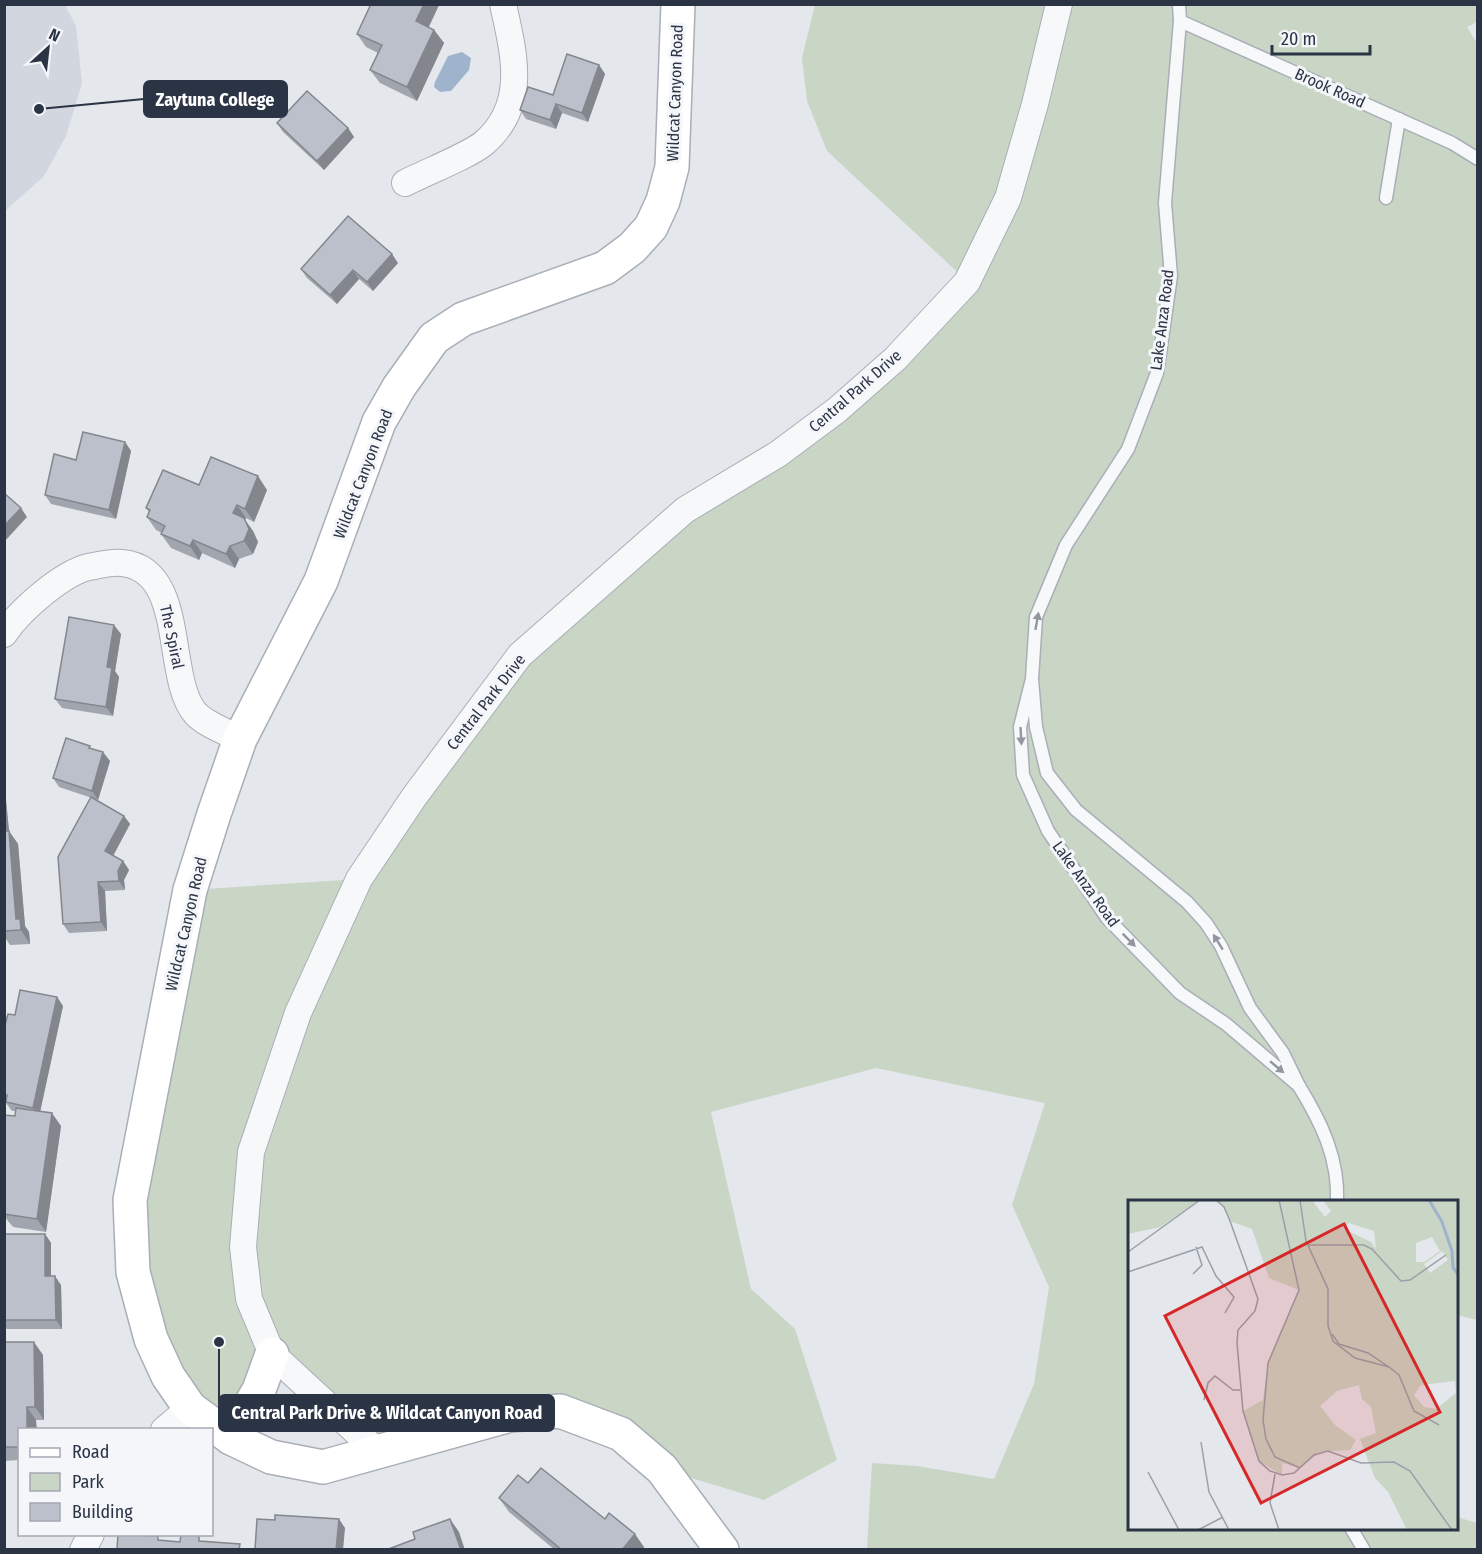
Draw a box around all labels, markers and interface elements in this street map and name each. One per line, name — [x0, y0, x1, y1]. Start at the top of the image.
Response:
north arrow — [18, 18, 78, 78]
scale bar — [1272, 18, 1370, 56]
text: N — [46, 24, 63, 46]
street label: Wildcat Canyon Road — [663, 24, 687, 162]
text: 20 m — [1281, 28, 1316, 50]
street label: Brook Road — [1292, 64, 1368, 112]
callout: Zaytuna College — [144, 81, 287, 117]
text: Zaytuna College — [156, 89, 274, 111]
street label: Lake Anza Road — [1146, 268, 1178, 372]
street label: Central Park Drive — [805, 346, 905, 436]
street label: Wildcat Canyon Road — [330, 407, 396, 541]
street label: The Spiral — [156, 603, 188, 671]
one-way arrow — [1033, 611, 1042, 630]
street label: Central Park Drive — [443, 650, 529, 754]
one-way arrow — [1016, 727, 1025, 746]
street label: Lake Anza Road — [1048, 837, 1124, 931]
street label: Wildcat Canyon Road — [161, 855, 211, 993]
one-way arrow — [1122, 933, 1136, 947]
one-way arrow — [1212, 934, 1223, 950]
one-way arrow — [1269, 1060, 1284, 1073]
inset map — [1128, 1200, 1458, 1530]
callout: Central Park Drive & Wildcat Canyon Road — [219, 1395, 554, 1431]
text: Central Park Drive & Wildcat Canyon Road — [232, 1402, 542, 1424]
legend — [18, 1428, 213, 1536]
text: Road — [72, 1441, 109, 1463]
text: Park — [72, 1471, 105, 1493]
text: Building — [72, 1501, 133, 1523]

